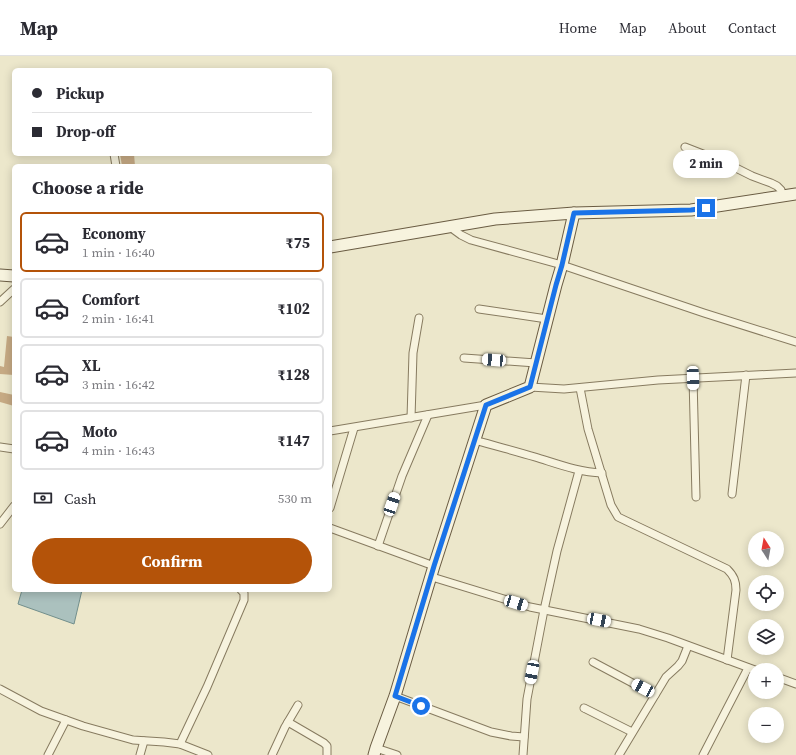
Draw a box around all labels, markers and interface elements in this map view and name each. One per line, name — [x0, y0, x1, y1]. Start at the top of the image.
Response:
text: Map — [20, 15, 58, 41]
text: Home — [559, 18, 597, 38]
text: Map — [619, 18, 646, 38]
text: About — [668, 18, 706, 38]
text: Contact — [728, 18, 776, 38]
text: Pickup — [56, 83, 104, 104]
text: Drop-off — [56, 121, 115, 142]
callout: 2 min — [673, 150, 739, 178]
text: 2 min — [689, 155, 723, 172]
text: Choose a ride — [32, 175, 144, 200]
route end — [697, 199, 715, 217]
text: Economy — [82, 223, 146, 244]
icon: car — [34, 224, 70, 260]
text: ₹75 — [286, 232, 310, 253]
text: 1 min · 16:40 — [82, 244, 155, 261]
text: Comfort — [82, 289, 140, 310]
icon: car — [34, 290, 70, 326]
text: ₹102 — [277, 298, 310, 319]
text: 2 min · 16:41 — [82, 310, 155, 327]
car — [482, 353, 506, 367]
text: XL — [82, 355, 101, 376]
icon: car — [34, 356, 70, 392]
text: ₹128 — [277, 364, 310, 385]
car — [687, 366, 699, 390]
text: 3 min · 16:42 — [82, 376, 155, 393]
text: Moto — [82, 421, 117, 442]
icon: car — [34, 422, 70, 458]
text: ₹147 — [277, 430, 310, 451]
text: 4 min · 16:43 — [82, 442, 155, 459]
icon: cash — [32, 487, 54, 509]
text: Cash — [64, 488, 96, 509]
text: 530 m — [278, 490, 312, 507]
car — [382, 491, 402, 517]
north arrow — [748, 531, 784, 567]
map controls — [748, 531, 784, 743]
button: Confirm — [32, 538, 312, 584]
button: locate — [748, 575, 784, 611]
car — [503, 594, 529, 612]
car — [586, 612, 612, 628]
button: layers — [748, 619, 784, 655]
car — [524, 659, 540, 685]
button: + — [748, 663, 784, 699]
car — [630, 677, 656, 699]
route start — [412, 697, 430, 715]
button: − — [748, 707, 784, 743]

